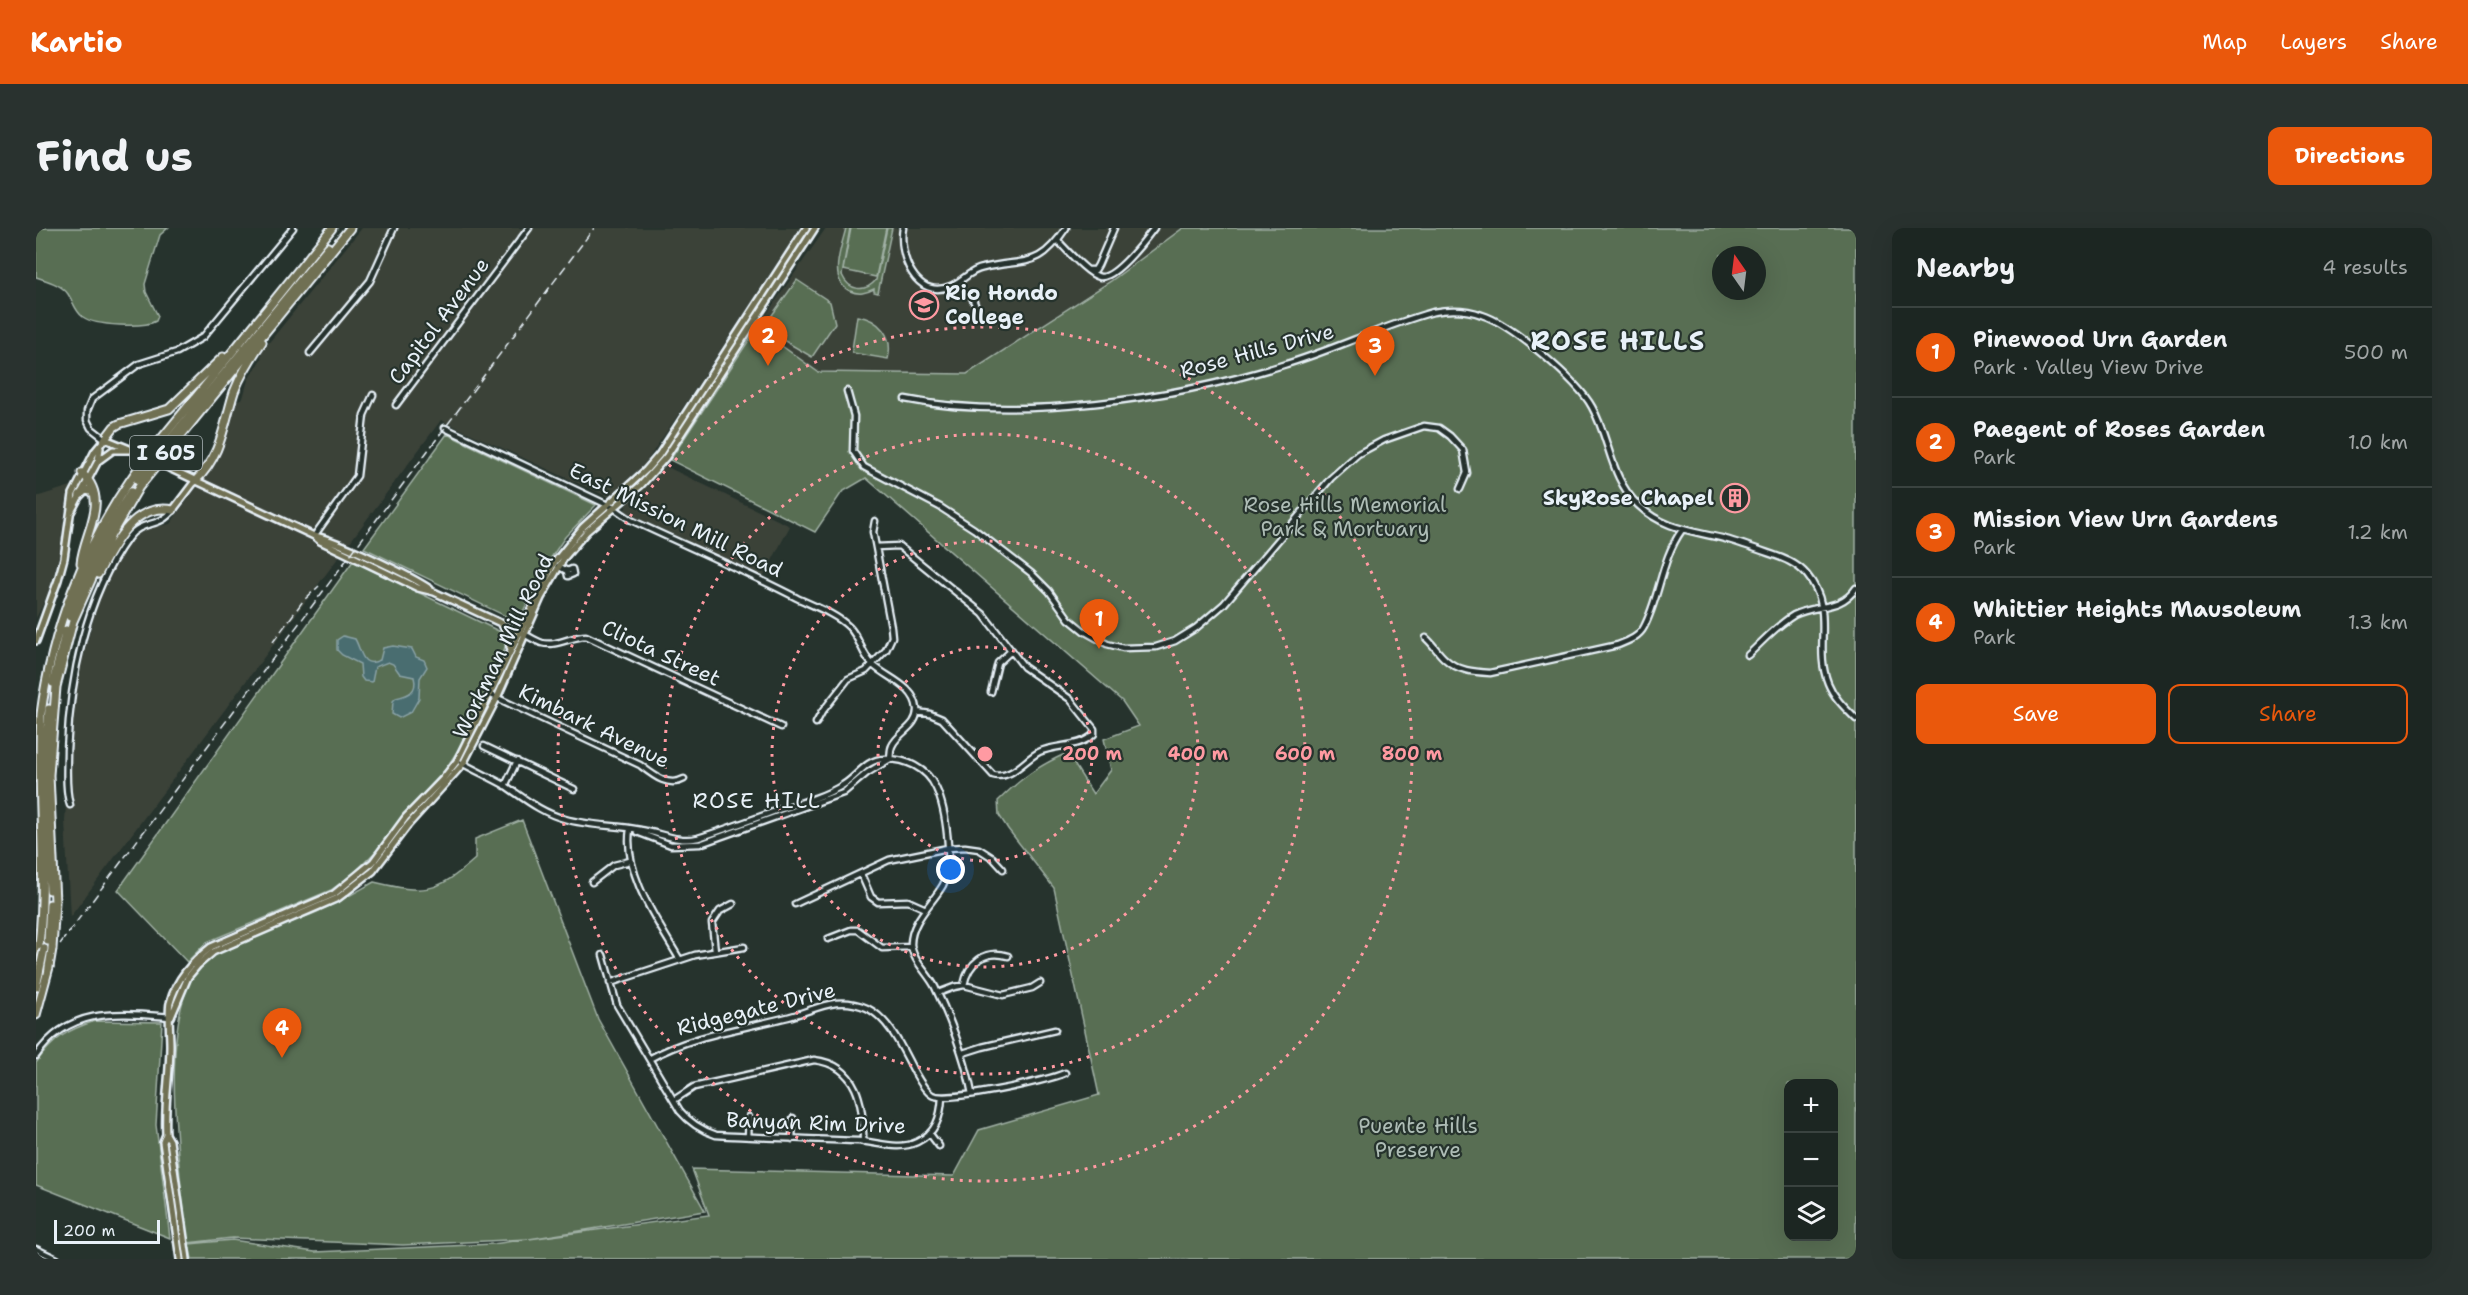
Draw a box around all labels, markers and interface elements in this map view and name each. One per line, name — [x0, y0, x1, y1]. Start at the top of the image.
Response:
text: Kartio — [30, 23, 123, 61]
text: Map — [2202, 28, 2247, 56]
text: Layers — [2280, 28, 2347, 56]
text: Share — [2380, 28, 2438, 56]
button: Directions — [2268, 127, 2432, 185]
text: Find us — [36, 128, 193, 184]
north arrow — [1712, 246, 1766, 300]
text: Nearby — [1916, 250, 2015, 285]
street label: Capitol Avenue — [382, 252, 496, 390]
text: 4 results — [2322, 254, 2408, 280]
place label: Rio Hondo College — [945, 279, 1058, 331]
school or university icon: Rio Hondo College — [908, 289, 940, 321]
pin: 2 — [748, 316, 788, 366]
street label: Rose Hills Drive — [1177, 317, 1337, 385]
district label: ROSE HILLS — [1530, 322, 1706, 359]
text: Pinewood Urn Garden — [1973, 325, 2227, 354]
pin: 3 — [1356, 326, 1394, 376]
text: 1 — [1931, 339, 1940, 365]
text: 500 m — [2344, 339, 2408, 365]
text: Park · Valley View Drive — [1973, 354, 2204, 380]
text: Paegent of Roses Garden — [1973, 415, 2265, 444]
text: 2 — [1929, 429, 1943, 455]
text: 1.0 km — [2348, 429, 2408, 455]
road number: I 605 — [130, 436, 202, 470]
text: Park — [1973, 444, 2016, 470]
street label: East Mission Mill Road — [565, 456, 787, 584]
building icon: SkyRose Chapel — [1719, 482, 1751, 514]
place label: SkyRose Chapel — [1543, 484, 1714, 512]
park label: Rose Hills Memorial Park & Mortuary — [1244, 491, 1447, 543]
text: Mission View Urn Gardens — [1973, 505, 2278, 534]
text: 3 — [1929, 519, 1943, 545]
text: 1.2 km — [2348, 519, 2408, 545]
text: Park — [1973, 534, 2016, 560]
street label: Workman Mill Road — [446, 549, 560, 743]
text: Whittier Heights Mausoleum — [1973, 595, 2301, 624]
pin: 1 — [1080, 600, 1118, 649]
text: 4 — [1929, 609, 1943, 635]
text: 1.3 km — [2348, 609, 2408, 635]
street label: Cliota Street — [597, 613, 725, 693]
text: Park — [1973, 624, 2016, 650]
street label: Kimbark Avenue — [514, 677, 674, 775]
button: Save — [1916, 684, 2156, 744]
button: Share — [2168, 684, 2408, 744]
text: 200 m — [1062, 742, 1123, 766]
text: 400 m — [1168, 742, 1229, 766]
text: 600 m — [1275, 742, 1336, 766]
text: 800 m — [1382, 742, 1443, 766]
centre of rings — [975, 744, 995, 764]
district label: ROSE HILL — [693, 786, 821, 815]
your location — [936, 855, 965, 884]
street label: Ridgegate Drive — [674, 976, 838, 1042]
pin: 4 — [262, 1008, 302, 1058]
map controls — [1784, 1079, 1838, 1241]
button: + — [1784, 1079, 1838, 1133]
street label: Banyan Rim Drive — [726, 1106, 906, 1140]
park label: Puente Hills Preserve — [1358, 1112, 1478, 1164]
button: − — [1784, 1133, 1838, 1187]
button: layers — [1784, 1187, 1838, 1241]
scale bar — [54, 1217, 160, 1244]
text: 200 m — [63, 1220, 115, 1241]

